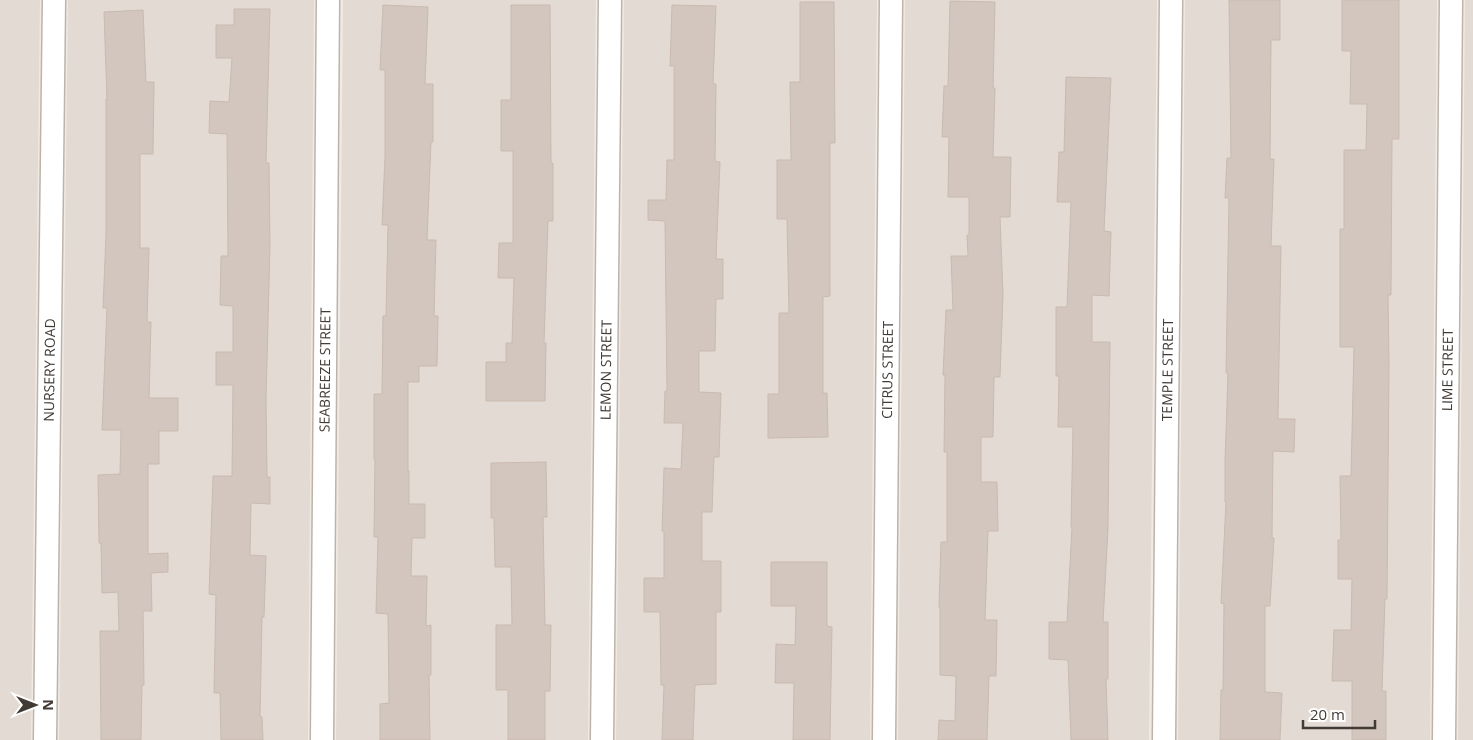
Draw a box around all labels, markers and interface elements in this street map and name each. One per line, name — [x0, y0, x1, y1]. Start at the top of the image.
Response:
street label: SEABREEZE STREET — [314, 307, 335, 432]
street label: NURSERY ROAD — [39, 318, 59, 422]
street label: TEMPLE STREET — [1157, 318, 1177, 421]
street label: LEMON STREET — [595, 320, 616, 420]
street label: CITRUS STREET — [877, 321, 897, 419]
street label: LIME STREET — [1437, 328, 1457, 411]
north arrow — [10, 680, 60, 730]
scale bar — [1303, 698, 1376, 730]
text: N — [39, 699, 58, 711]
text: 20 m — [1310, 704, 1345, 724]

